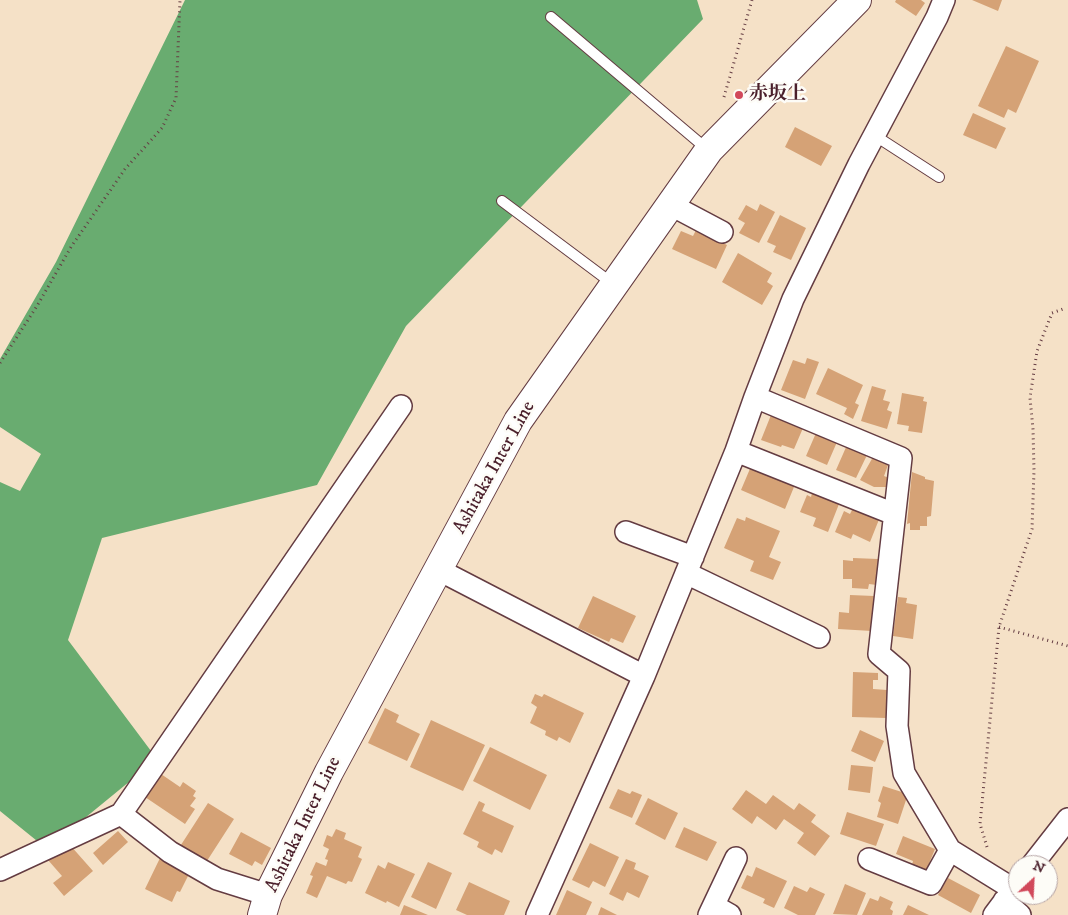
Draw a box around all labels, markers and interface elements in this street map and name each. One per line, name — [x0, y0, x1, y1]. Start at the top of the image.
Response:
place label: 赤坂上 — [749, 84, 806, 106]
marker: 赤坂上 — [733, 89, 745, 101]
street label: Ashitaka Inter Line — [449, 398, 541, 538]
street label: Ashitaka Inter Line — [261, 753, 347, 897]
north arrow — [1008, 855, 1058, 905]
text: N — [1030, 857, 1048, 878]

